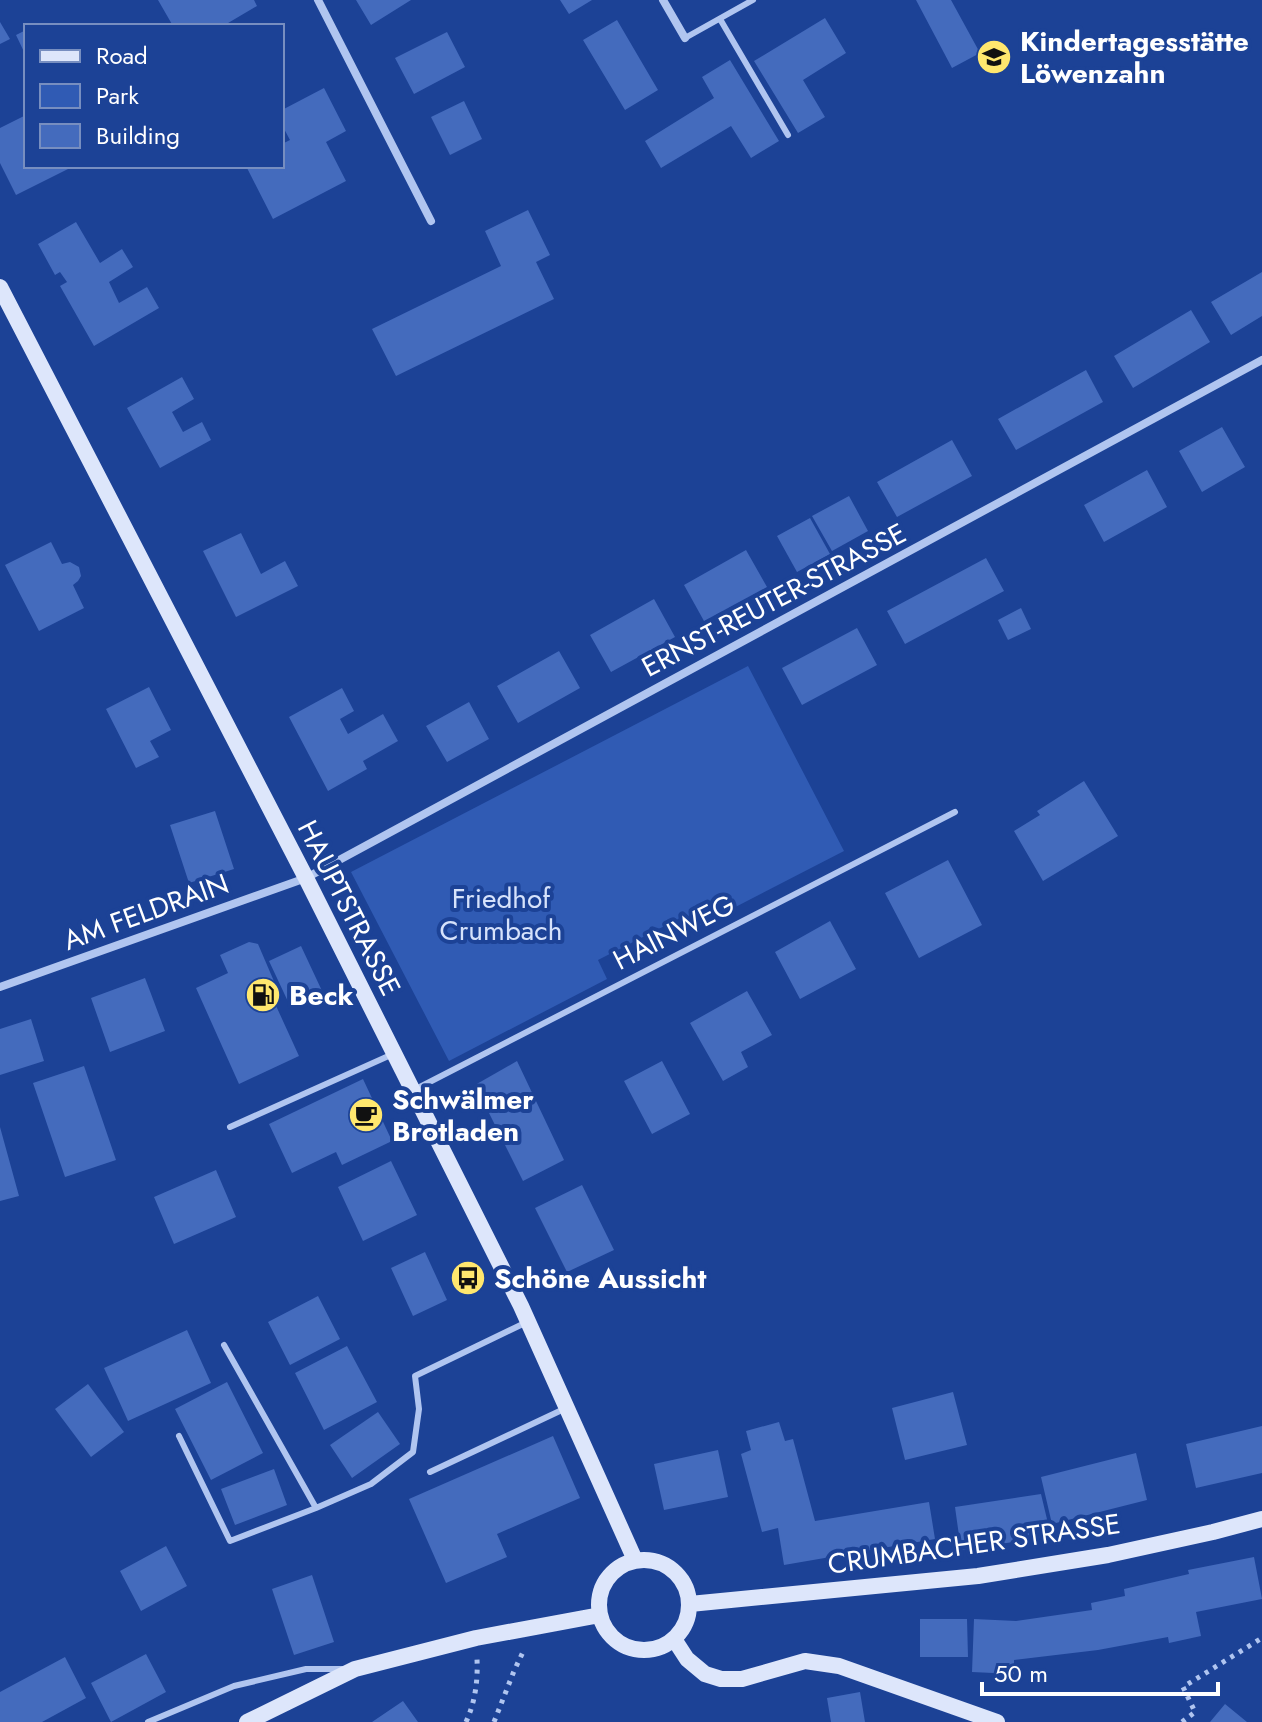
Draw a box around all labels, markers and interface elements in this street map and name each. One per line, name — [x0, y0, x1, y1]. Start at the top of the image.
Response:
place label: Kindertagesstätte Löwenzahn — [1020, 21, 1249, 94]
legend — [24, 24, 284, 168]
text: Road — [96, 38, 148, 73]
school or university icon: Kindertagesstätte Löwenzahn — [975, 38, 1013, 76]
text: Park — [96, 78, 139, 113]
text: Building — [96, 118, 180, 153]
street label: ERNST-REUTER-STRASSE — [634, 513, 914, 687]
street label: HAUPTSTRASSE — [287, 813, 411, 1003]
street label: AM FELDRAIN — [58, 863, 234, 961]
park label: Friedhof Crumbach — [440, 878, 562, 951]
street label: HAINWEG — [606, 884, 742, 980]
place label: Beck — [289, 975, 354, 1016]
fuel station icon: Beck — [244, 976, 282, 1014]
place label: Schwälmer Brotladen — [392, 1079, 534, 1152]
cafe icon: Schwälmer Brotladen — [347, 1096, 385, 1134]
place label: Schöne Aussicht — [494, 1258, 706, 1299]
bus stop icon: Schöne Aussicht — [449, 1259, 487, 1297]
street label: CRUMBACHER STRASSE — [825, 1503, 1123, 1585]
scale bar — [982, 1646, 1218, 1696]
text: 50 m — [994, 1656, 1048, 1691]

